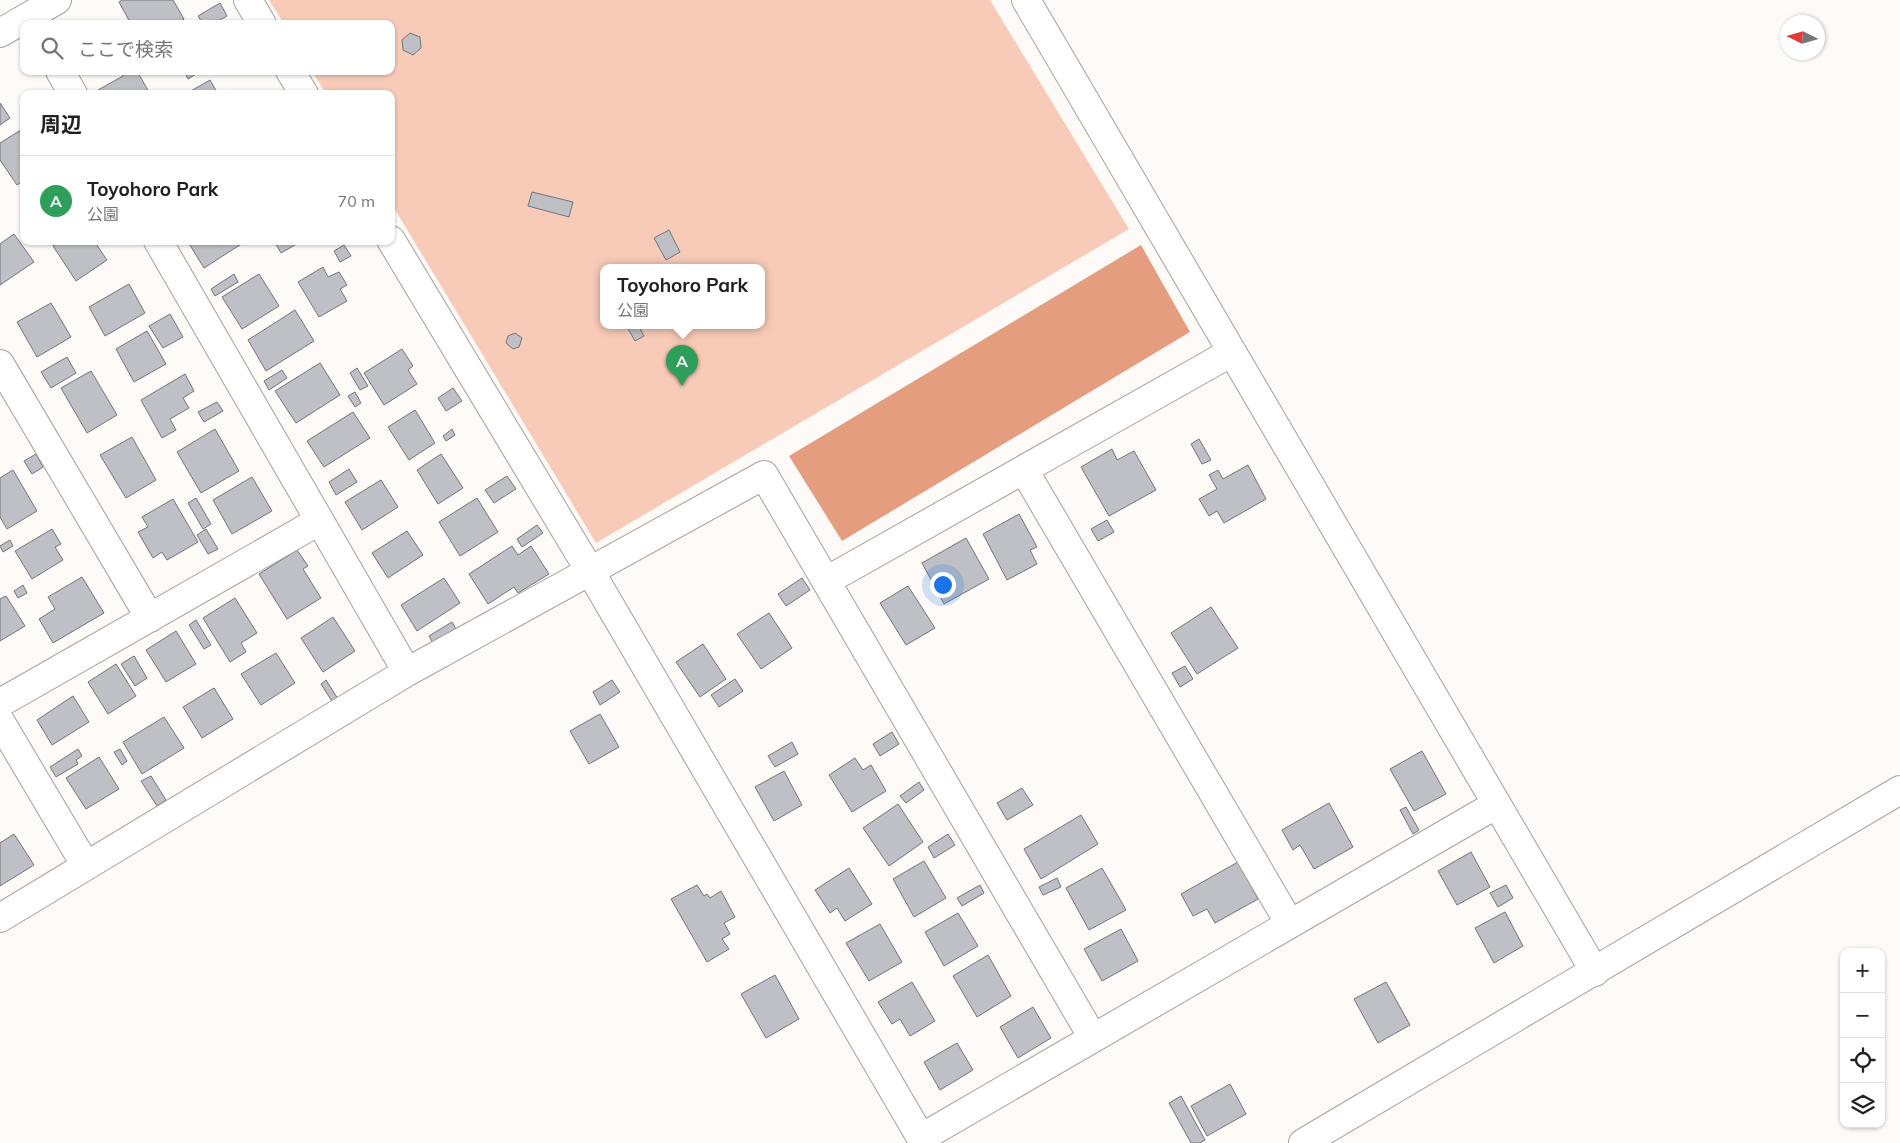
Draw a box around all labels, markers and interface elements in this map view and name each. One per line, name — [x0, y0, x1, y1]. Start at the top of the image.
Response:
north arrow — [1780, 15, 1825, 60]
search box — [20, 20, 395, 75]
icon: search — [38, 34, 66, 62]
text: ここで検索 — [78, 37, 173, 61]
text: 周辺 — [40, 111, 82, 137]
text: Toyohoro Park — [87, 177, 218, 201]
text: A — [50, 191, 62, 211]
text: 70 m — [338, 191, 375, 211]
text: 公園 — [87, 204, 119, 224]
popup — [600, 264, 765, 329]
text: Toyohoro Park — [617, 273, 748, 297]
text: 公園 — [617, 300, 649, 320]
pin: A — [666, 345, 698, 386]
your location — [930, 572, 956, 598]
map controls — [1840, 948, 1885, 1128]
button: + — [1840, 948, 1885, 993]
button: − — [1840, 993, 1885, 1038]
button: locate — [1840, 1038, 1885, 1083]
button: layers — [1840, 1083, 1885, 1128]

